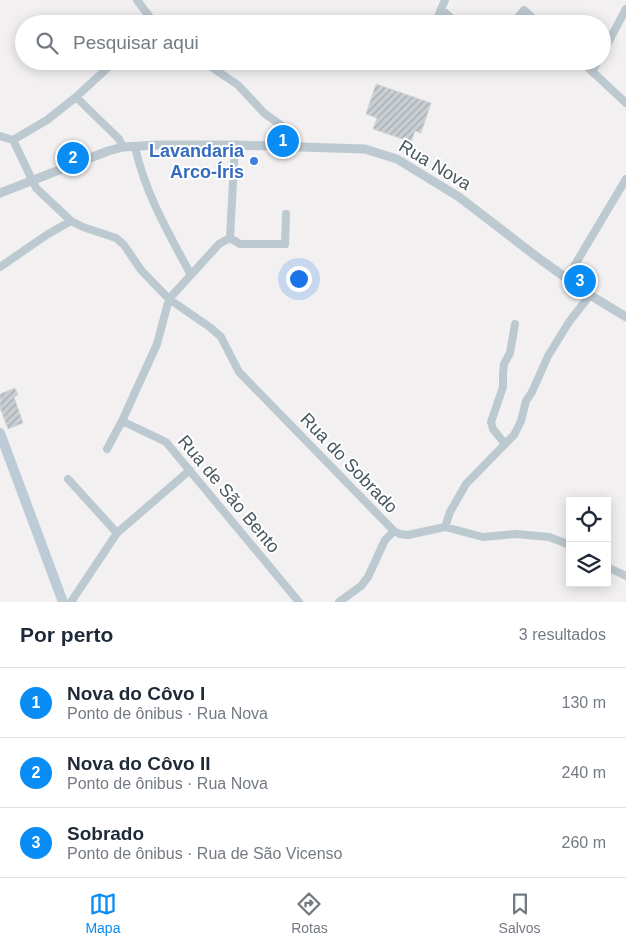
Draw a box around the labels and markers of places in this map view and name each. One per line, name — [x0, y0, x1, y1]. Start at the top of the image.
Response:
pin: 1 — [267, 122, 299, 160]
pin: 2 — [57, 139, 89, 177]
place label: Lavandaria Arco-Íris — [149, 141, 245, 182]
marker: Lavandaria Arco-Íris — [248, 155, 260, 167]
pin: 3 — [564, 262, 596, 300]

